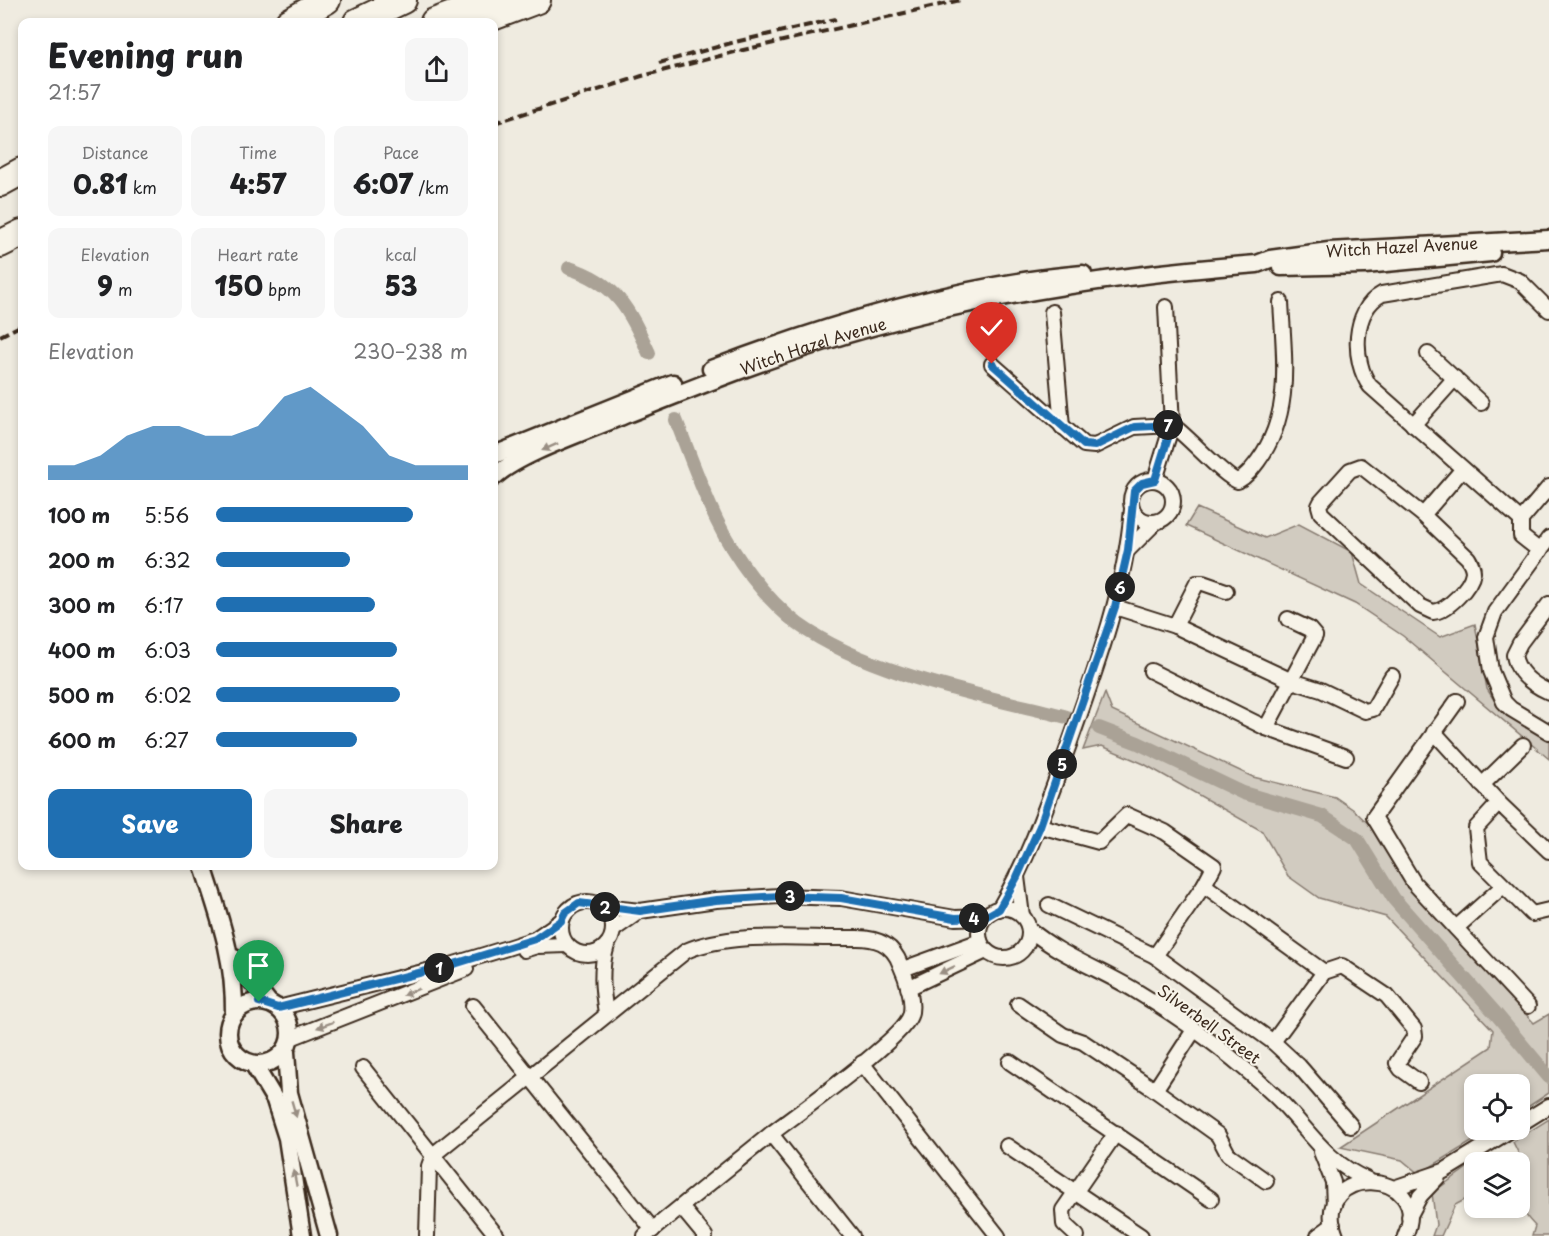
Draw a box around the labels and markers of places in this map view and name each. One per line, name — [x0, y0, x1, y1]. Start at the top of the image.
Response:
pin — [966, 302, 1017, 364]
pin: 7 — [1153, 410, 1183, 440]
pin: 6 — [1105, 572, 1135, 602]
pin: 5 — [1047, 749, 1077, 779]
pin: 3 — [775, 881, 805, 911]
pin: 2 — [590, 892, 620, 922]
pin: 4 — [959, 903, 989, 933]
pin — [233, 940, 284, 1002]
pin: 1 — [424, 953, 454, 983]

